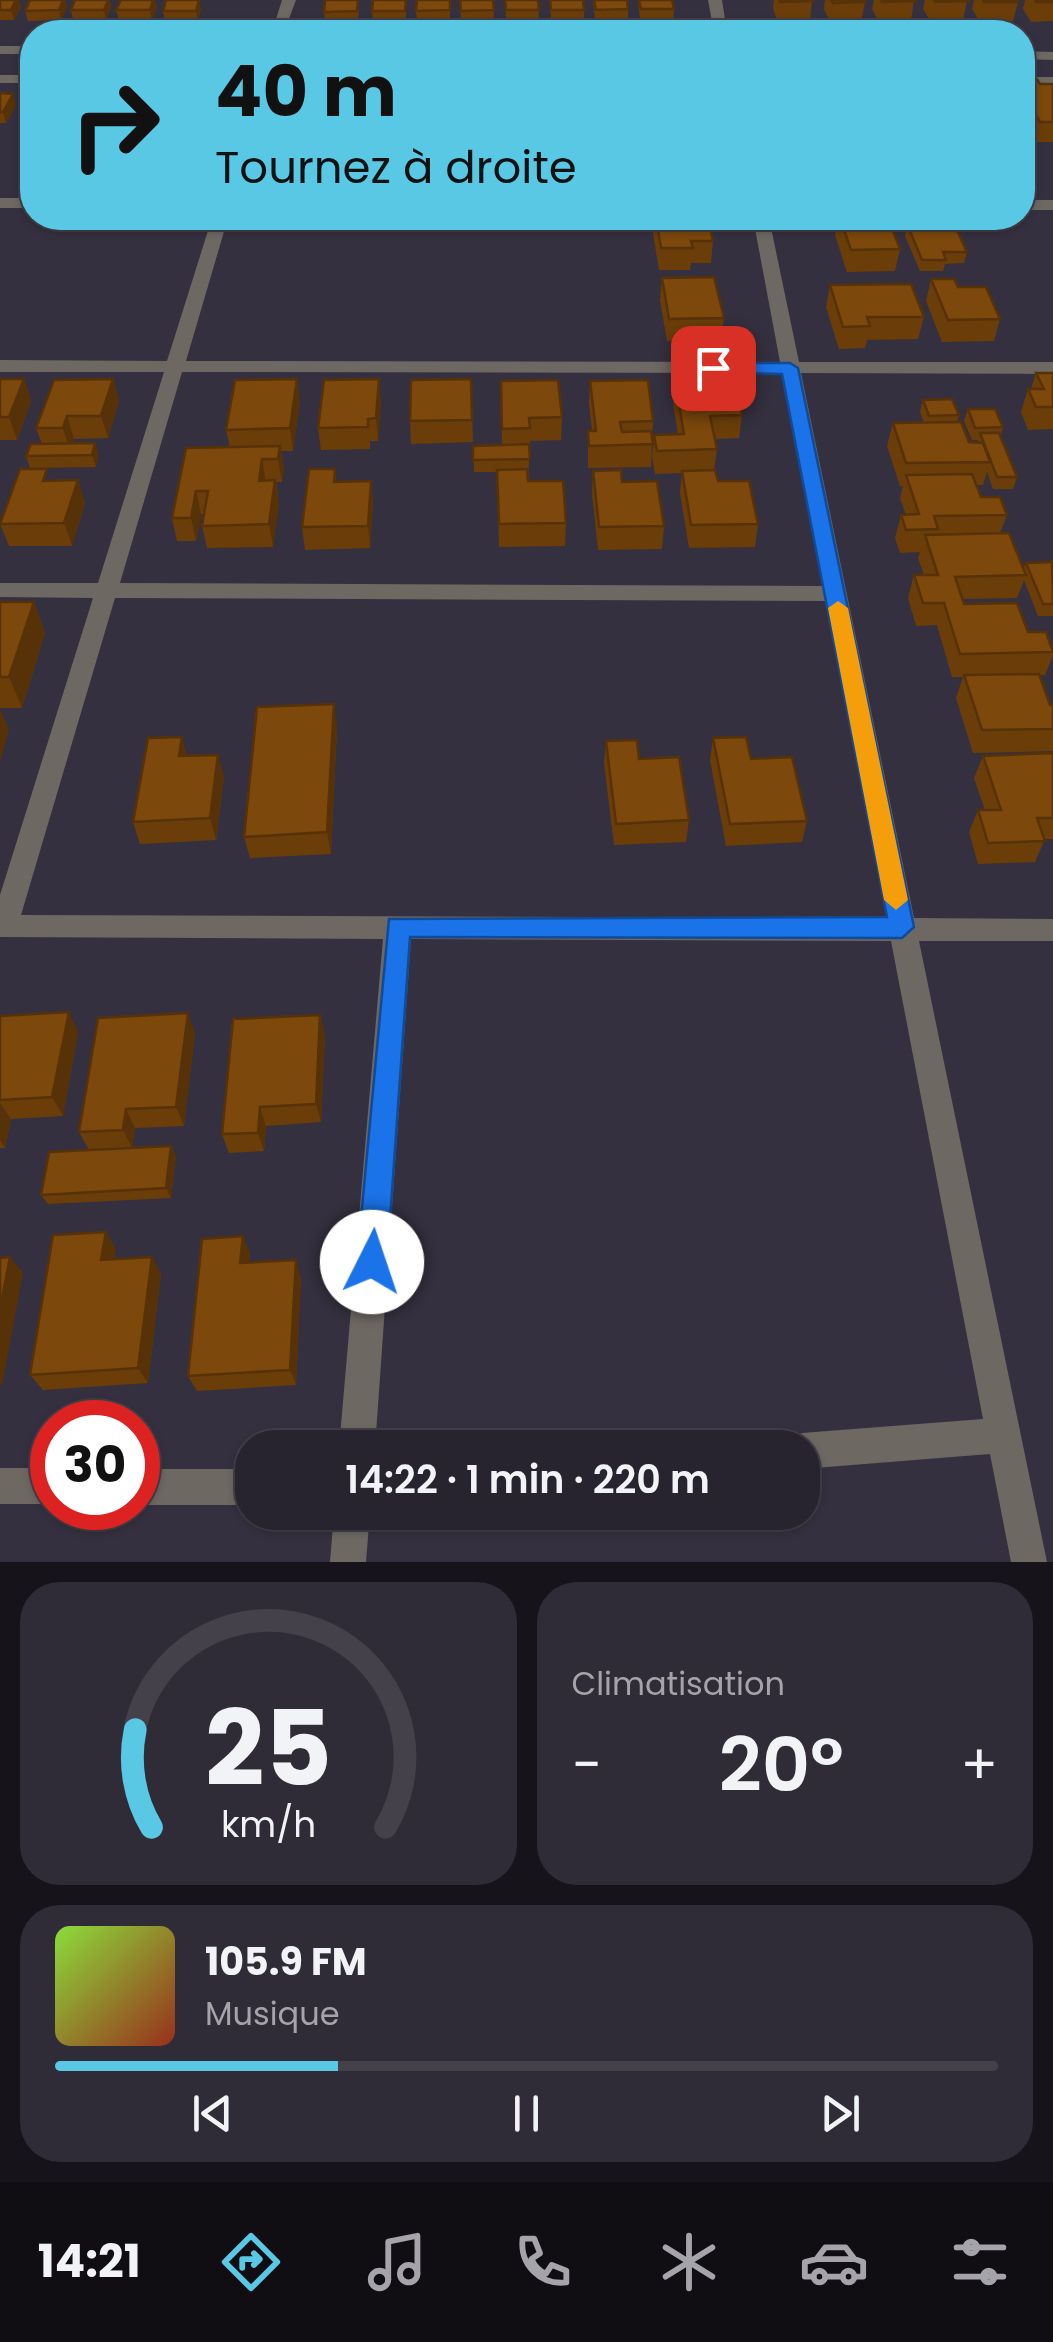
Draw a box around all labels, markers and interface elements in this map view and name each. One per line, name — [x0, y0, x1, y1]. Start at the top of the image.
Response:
text: 40 m — [215, 42, 397, 141]
icon: right — [50, 60, 180, 190]
text: Tournez à droite — [215, 136, 577, 199]
pin — [671, 326, 756, 411]
icon: arrive — [686, 341, 741, 396]
position arrow — [320, 1210, 424, 1314]
speed limit sign: 30 — [30, 1400, 160, 1530]
text: 14:22 · 1 min · 220 m — [345, 1453, 710, 1506]
text: Climatisation — [572, 1661, 785, 1706]
text: 25 — [205, 1676, 332, 1821]
text: 20° — [719, 1712, 844, 1817]
text: − — [572, 1726, 602, 1803]
text: + — [960, 1726, 998, 1803]
text: km/h — [221, 1799, 316, 1850]
text: 105.9 FM — [205, 1935, 367, 1988]
text: Musique — [205, 1991, 340, 2036]
icon: previous — [185, 2086, 240, 2141]
icon: pause — [499, 2086, 554, 2141]
icon: next — [813, 2086, 868, 2141]
icon: directions — [216, 2227, 286, 2297]
icon: music — [362, 2227, 432, 2297]
icon: phone — [508, 2227, 578, 2297]
icon: climate — [654, 2227, 724, 2297]
icon: car — [799, 2227, 869, 2297]
icon: filters — [945, 2227, 1015, 2297]
text: 14:21 — [38, 2230, 141, 2293]

